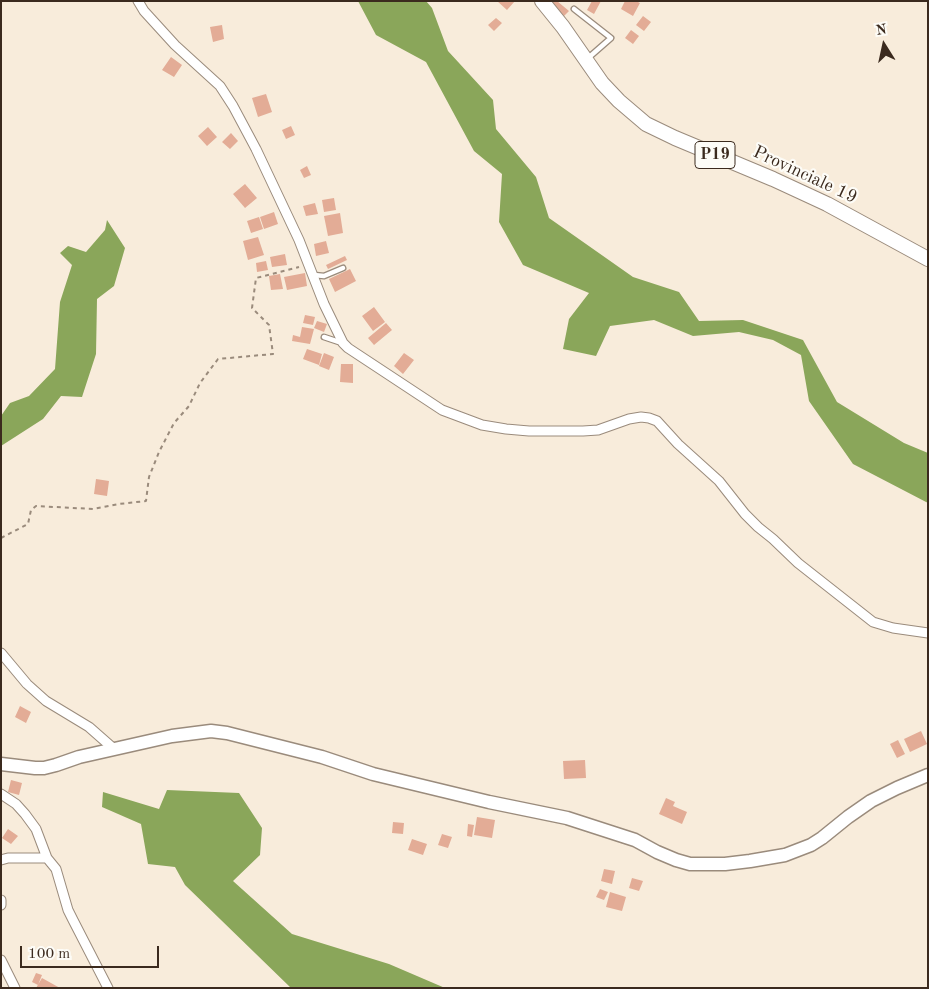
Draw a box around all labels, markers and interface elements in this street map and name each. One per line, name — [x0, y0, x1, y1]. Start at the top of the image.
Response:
north arrow — [859, 20, 909, 70]
text: N — [875, 22, 888, 38]
street label: Provinciale 19 — [749, 141, 861, 209]
road number: P19 — [695, 142, 735, 168]
scale bar — [22, 936, 161, 968]
text: 100 m — [28, 947, 70, 962]

